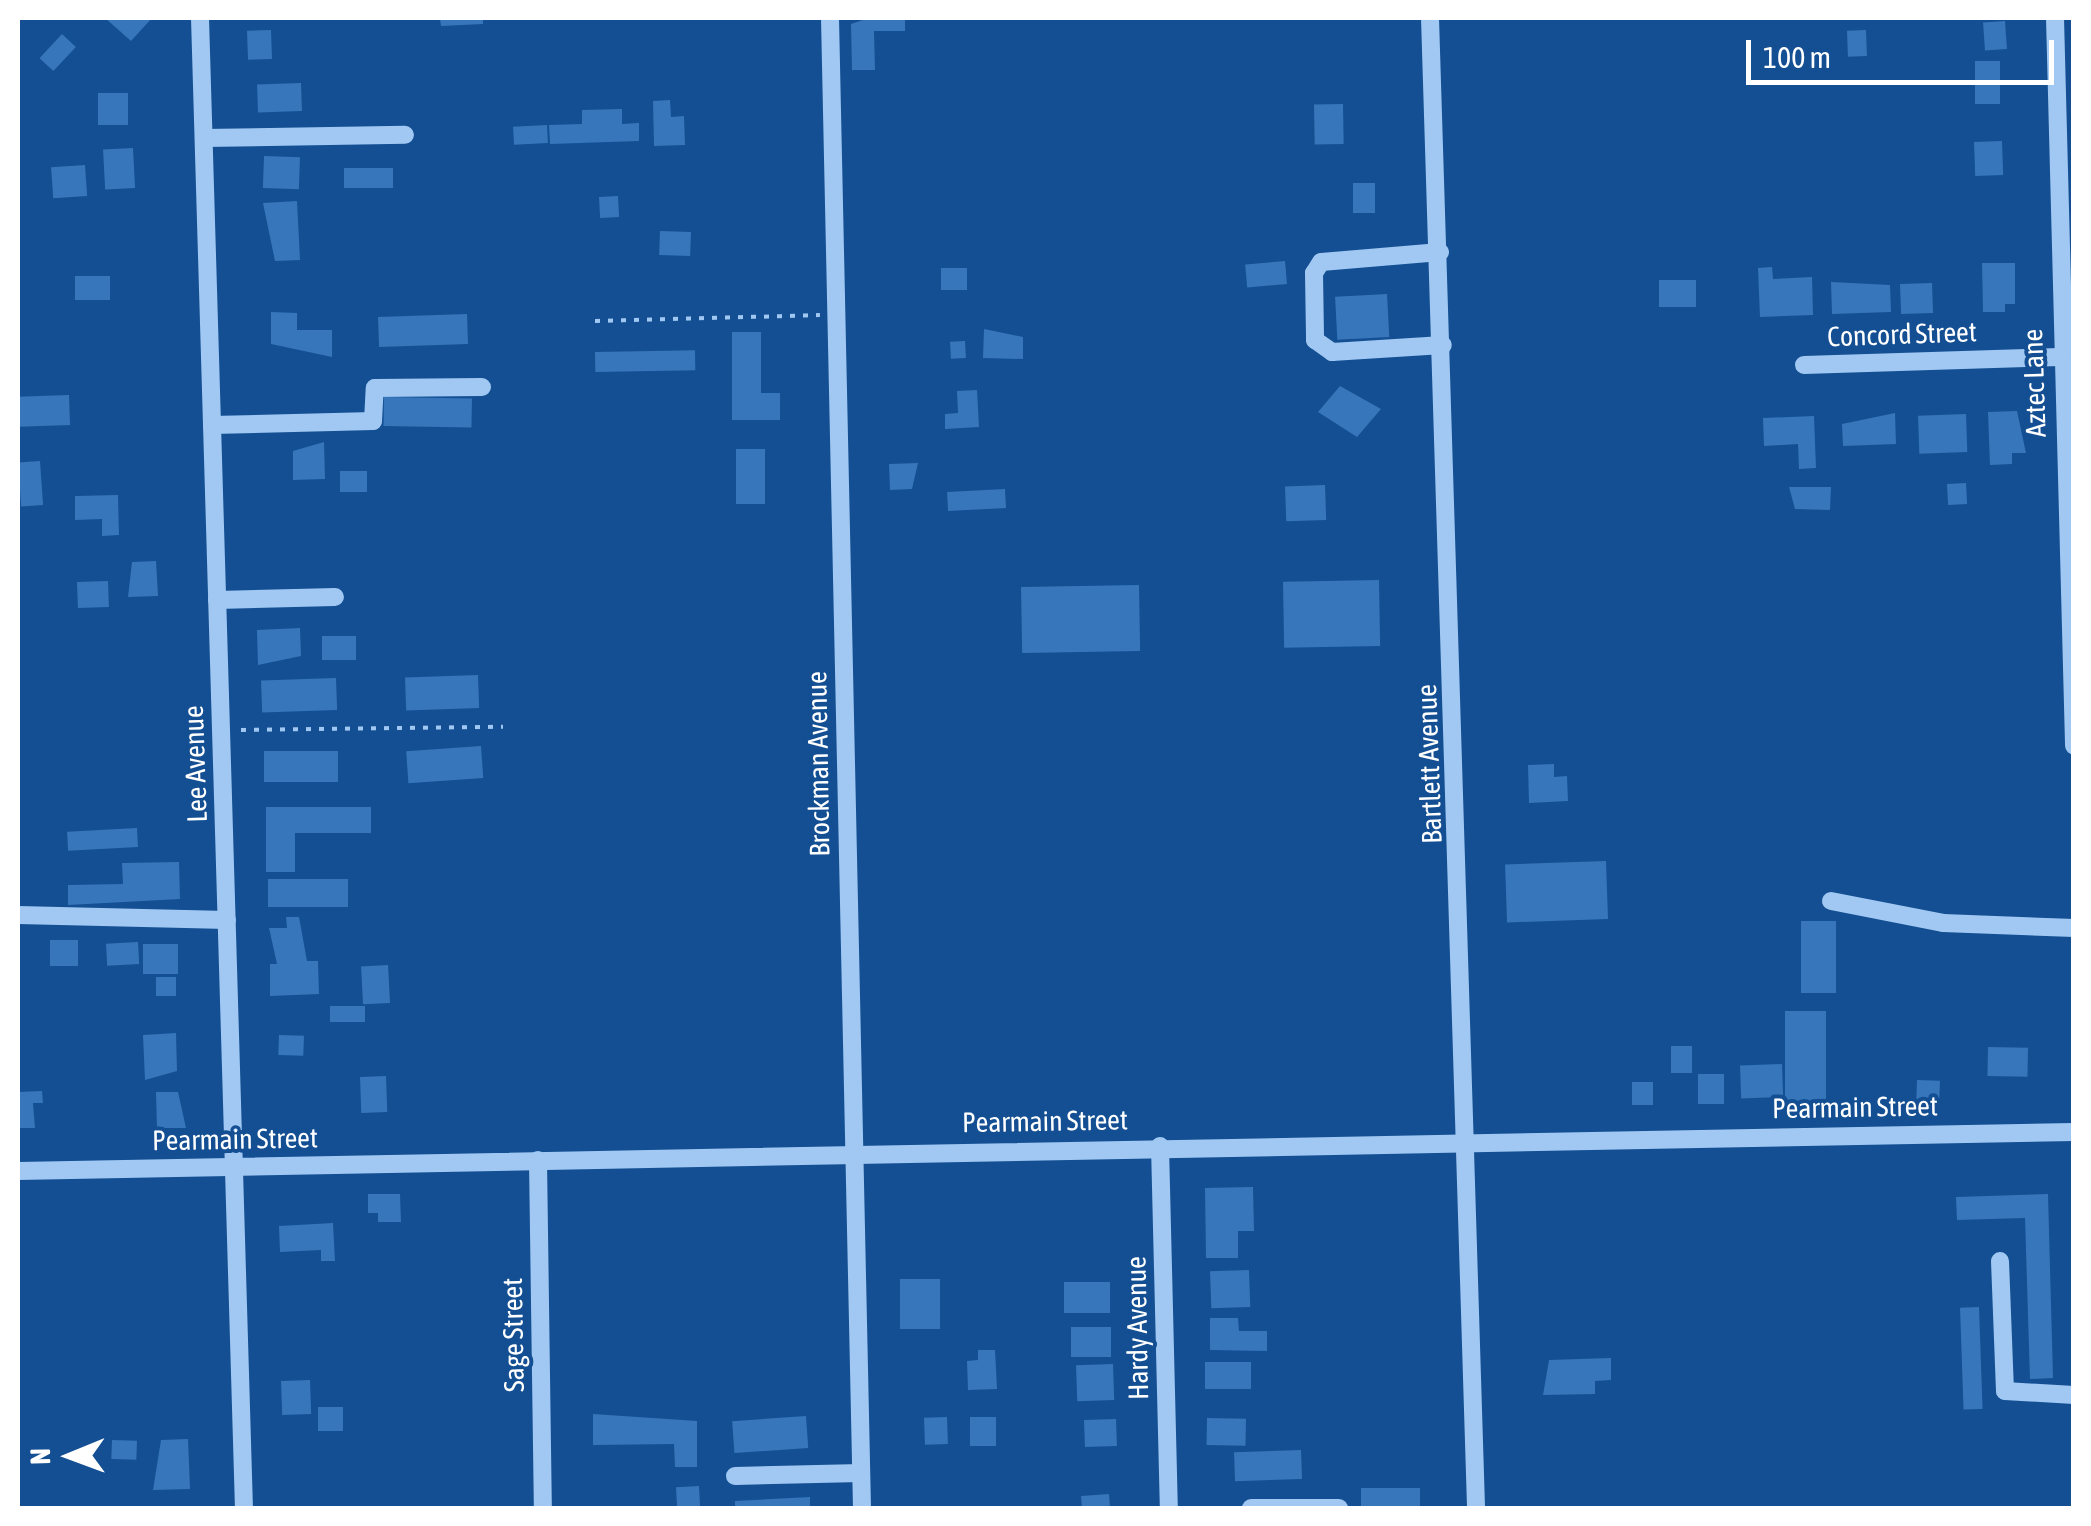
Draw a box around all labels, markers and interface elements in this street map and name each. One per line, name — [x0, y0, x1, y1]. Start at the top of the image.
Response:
scale bar — [1751, 20, 2058, 82]
text: 100 m — [1763, 40, 1831, 74]
street label: Concord Street — [1827, 315, 1977, 353]
street label: Aztec Lane — [2015, 328, 2053, 438]
street label: Brockman Avenue — [800, 671, 836, 857]
street label: Bartlett Avenue — [1409, 684, 1449, 844]
street label: Lee Avenue — [176, 705, 214, 823]
street label: Pearmain Street — [1772, 1089, 1938, 1125]
street label: Pearmain Street — [962, 1103, 1128, 1139]
street label: Pearmain Street — [152, 1121, 318, 1157]
street label: Hardy Avenue — [1119, 1256, 1155, 1400]
street label: Sage Street — [495, 1278, 531, 1392]
north arrow — [20, 1406, 120, 1506]
text: N — [24, 1448, 56, 1465]

